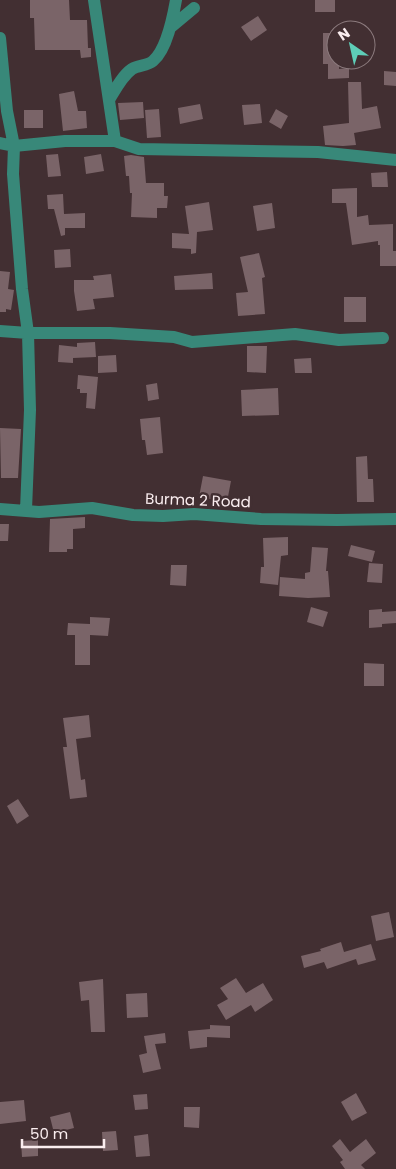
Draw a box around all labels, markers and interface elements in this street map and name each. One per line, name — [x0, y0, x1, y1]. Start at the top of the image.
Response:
north arrow — [326, 20, 376, 70]
text: N — [334, 23, 354, 45]
street label: Burma 2 Road — [145, 488, 251, 512]
scale bar — [22, 1116, 105, 1148]
text: 50 m — [30, 1123, 68, 1144]

